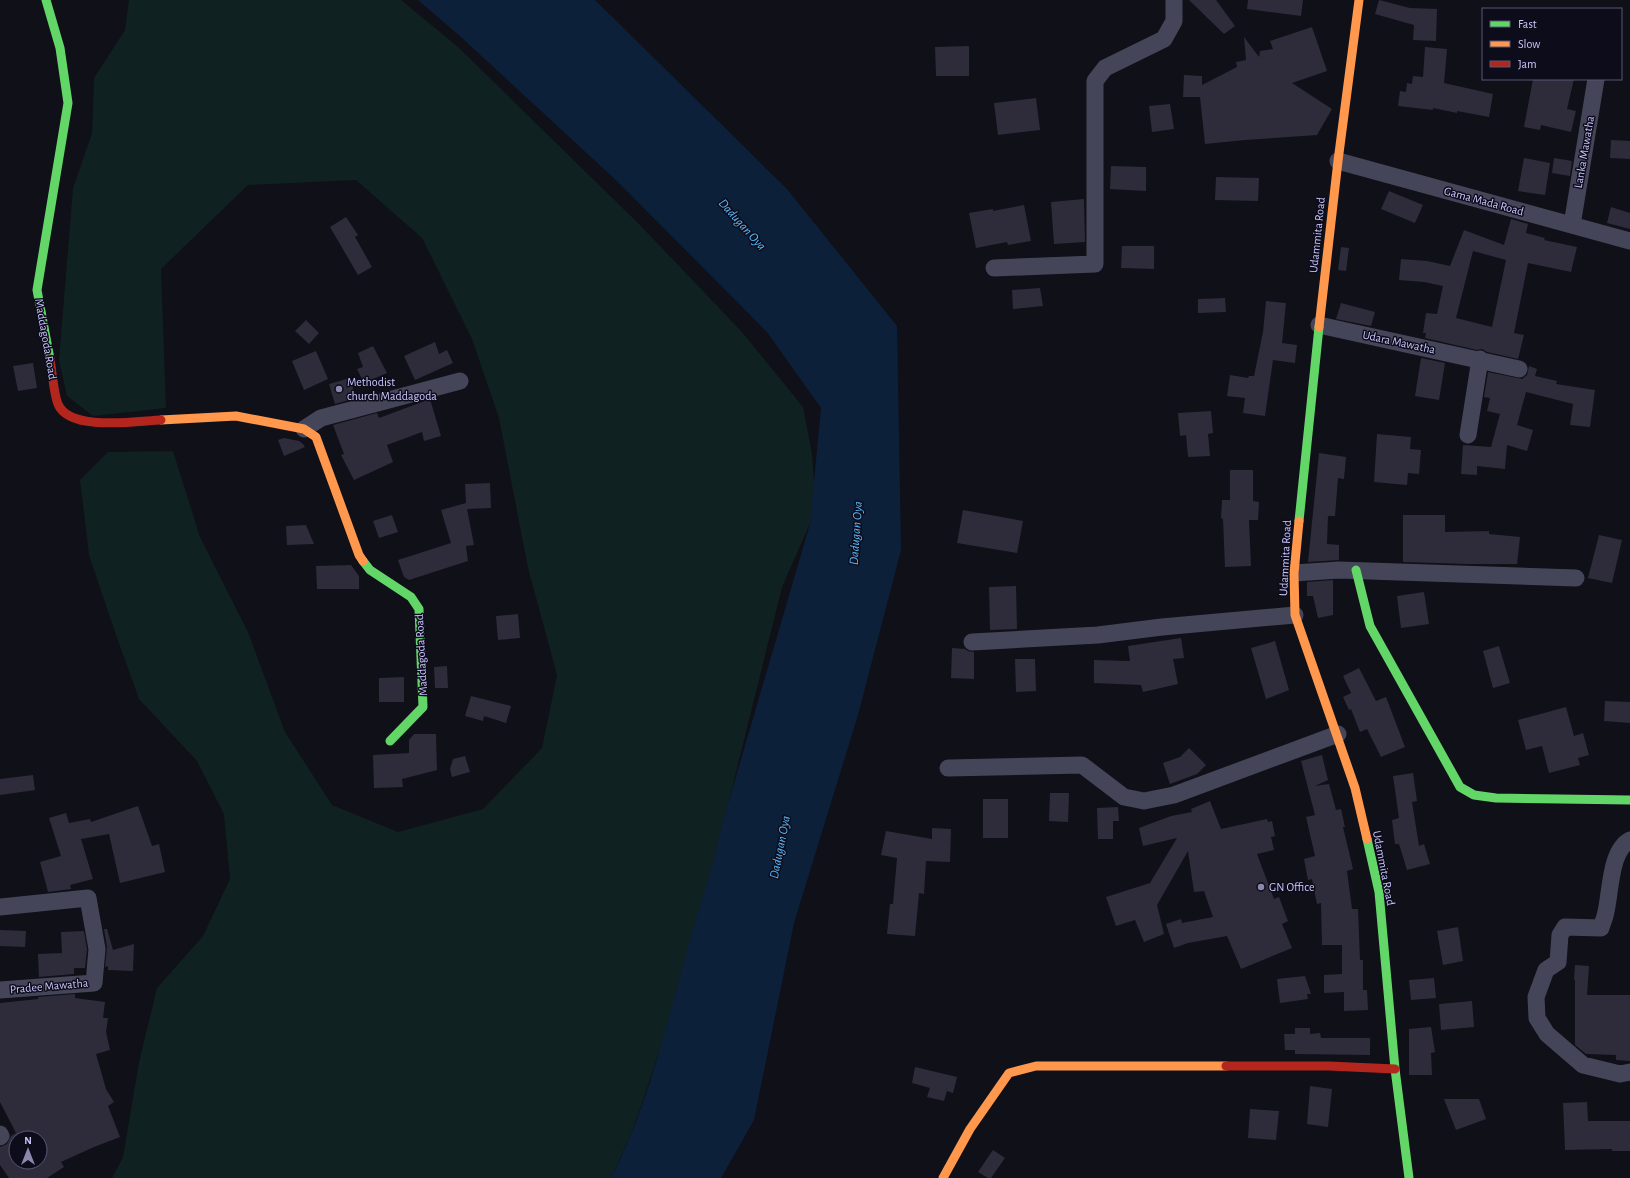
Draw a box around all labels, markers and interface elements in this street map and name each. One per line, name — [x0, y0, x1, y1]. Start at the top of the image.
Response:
legend — [1482, 8, 1622, 80]
text: Fast — [1518, 18, 1537, 30]
text: Slow — [1518, 38, 1540, 50]
text: Jam — [1518, 58, 1537, 70]
street label: Lanka Mawatha — [1572, 114, 1596, 189]
street label: Gama Mada Road — [1443, 185, 1525, 217]
water label: Dadugan Oya — [716, 197, 768, 253]
street label: Udammita Road — [1307, 197, 1327, 273]
street label: Maddagoda Road — [33, 297, 59, 381]
street label: Udara Mawatha — [1362, 328, 1437, 356]
place label: Methodist church Maddagoda — [347, 376, 437, 402]
marker: Methodist church Maddagoda — [334, 384, 344, 394]
water label: Dadugan Oya — [848, 501, 865, 565]
street label: Udammita Road — [1277, 520, 1293, 596]
street label: Maddagoda Road — [413, 614, 429, 696]
water label: Dadugan Oya — [768, 814, 793, 880]
street label: Udammita Road — [1371, 830, 1397, 906]
place label: GN Office — [1269, 881, 1314, 893]
marker: GN Office — [1256, 882, 1266, 892]
street label: Pradee Mawatha — [9, 977, 89, 995]
north arrow — [8, 1130, 48, 1170]
text: N — [24, 1135, 32, 1146]

